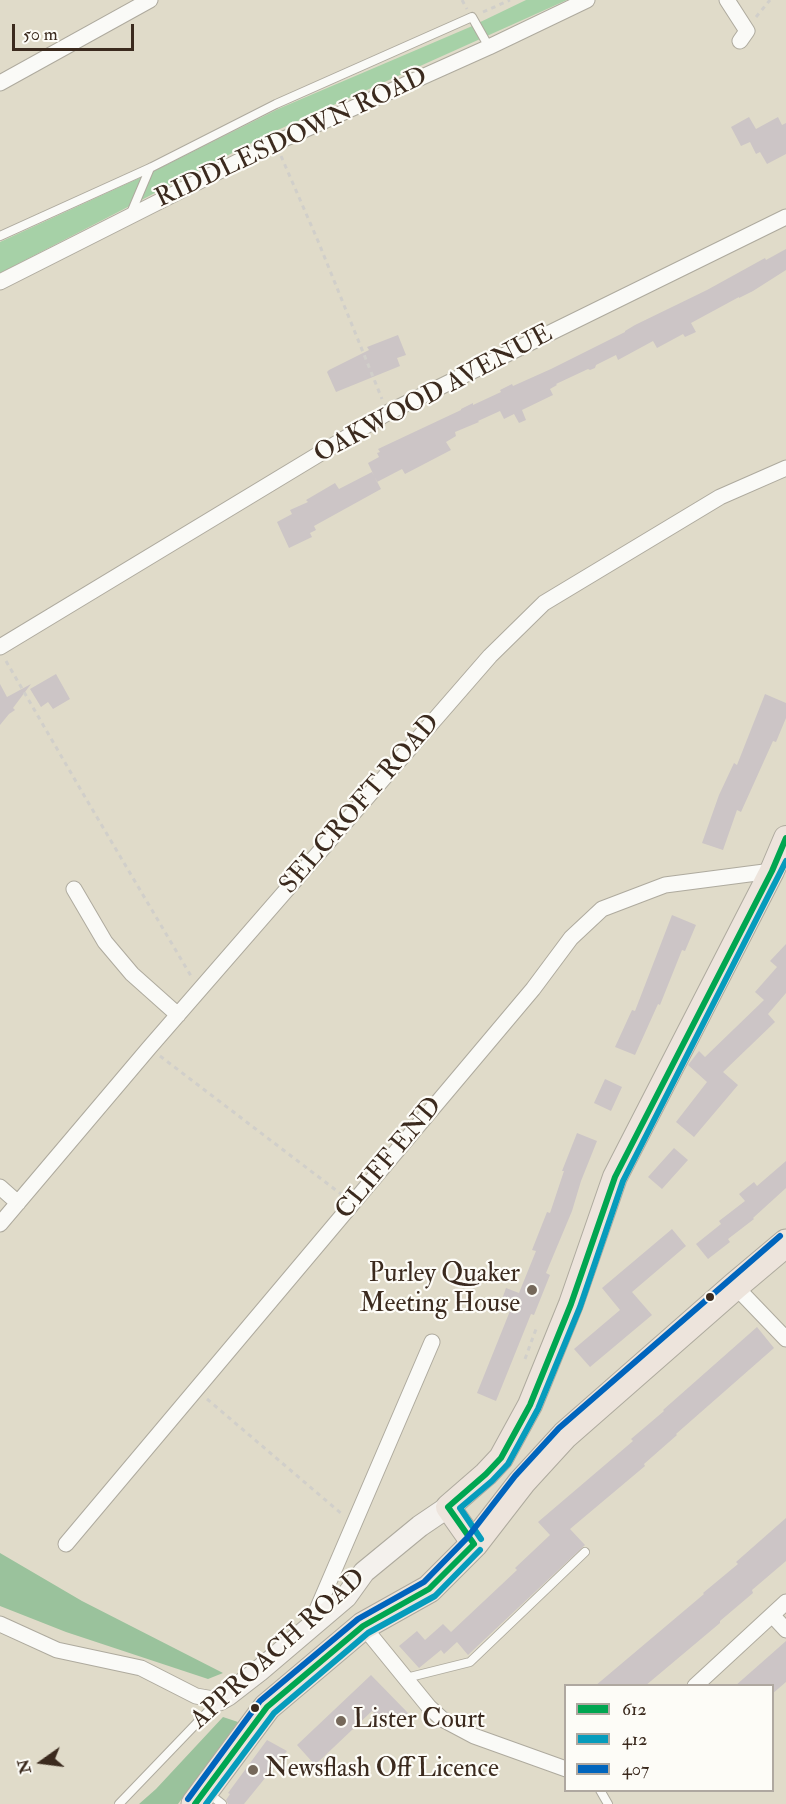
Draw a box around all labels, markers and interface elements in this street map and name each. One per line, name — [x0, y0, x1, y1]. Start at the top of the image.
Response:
scale bar — [15, 12, 136, 50]
text: 50 m — [23, 23, 58, 46]
street label: RIDDLESDOWN ROAD — [151, 62, 433, 216]
street label: OAKWOOD AVENUE — [309, 319, 559, 471]
street label: SELCROFT ROAD — [274, 709, 448, 901]
street label: CLIFF END — [330, 1092, 450, 1226]
place label: Purley Quaker Meeting House — [360, 1259, 520, 1320]
marker: Purley Quaker Meeting House — [525, 1283, 539, 1297]
unlabelled marker — [704, 1291, 716, 1303]
street label: APPROACH ROAD — [185, 1563, 373, 1737]
legend — [564, 1684, 774, 1792]
text: 612 — [622, 1698, 647, 1721]
unlabelled marker — [249, 1702, 261, 1714]
place label: Lister Court — [353, 1705, 485, 1737]
marker: Lister Court — [334, 1714, 348, 1728]
text: 412 — [622, 1728, 647, 1751]
north arrow — [12, 1732, 72, 1792]
place label: Newsflash Off Licence — [265, 1754, 499, 1786]
text: N — [13, 1757, 36, 1776]
text: 407 — [622, 1758, 649, 1781]
marker: Newsflash Off Licence — [246, 1763, 260, 1777]

